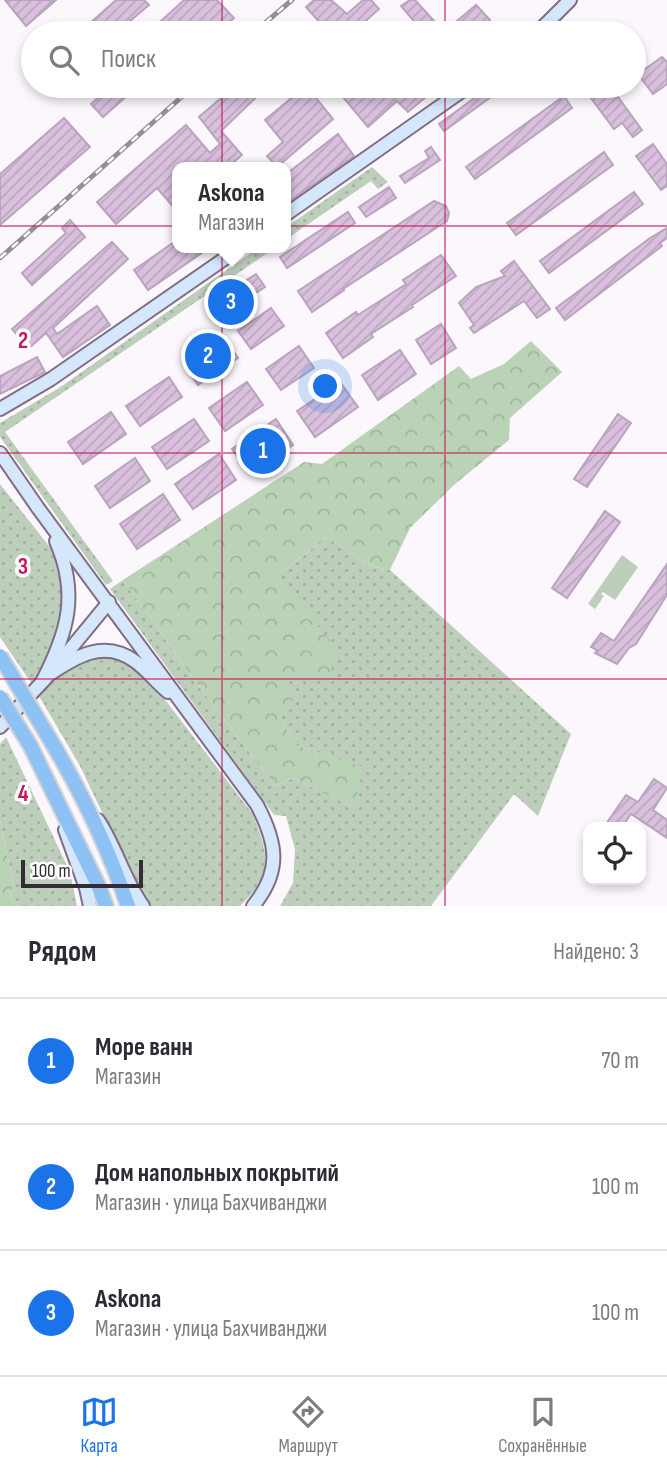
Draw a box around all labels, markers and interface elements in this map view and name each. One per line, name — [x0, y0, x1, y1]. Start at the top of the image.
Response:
search box — [21, 21, 646, 98]
icon: search — [45, 41, 83, 79]
text: Поиск — [101, 44, 156, 75]
popup — [172, 162, 291, 253]
text: Askona — [198, 178, 265, 209]
text: Магазин — [198, 209, 264, 237]
pin: 3 — [208, 276, 254, 328]
text: 2 — [18, 327, 28, 355]
pin: 2 — [185, 330, 231, 382]
your location — [308, 369, 342, 403]
pin: 1 — [240, 425, 286, 477]
text: 3 — [18, 553, 28, 581]
text: 4 — [18, 780, 29, 808]
map controls — [583, 822, 646, 885]
button: locate — [583, 822, 646, 885]
scale bar — [21, 857, 144, 889]
text: 100 m — [32, 860, 71, 883]
text: Рядом — [28, 934, 96, 970]
text: Найдено: 3 — [553, 938, 639, 966]
text: Море ванн — [95, 1032, 193, 1063]
text: 1 — [46, 1047, 56, 1075]
text: 70 m — [601, 1047, 639, 1075]
text: Магазин — [95, 1063, 161, 1091]
text: Дом напольных покрытий — [95, 1158, 339, 1189]
text: 2 — [46, 1173, 56, 1201]
text: 100 m — [592, 1173, 639, 1201]
text: Магазин · улица Бахчиванджи — [95, 1189, 327, 1217]
text: Askona — [95, 1284, 161, 1315]
text: 3 — [46, 1299, 56, 1327]
text: 100 m — [592, 1299, 639, 1327]
text: Магазин · улица Бахчиванджи — [95, 1315, 327, 1343]
tab: Карта — [80, 1393, 118, 1458]
tab: Маршрут — [278, 1393, 338, 1458]
tab: Сохранённые — [498, 1393, 587, 1458]

